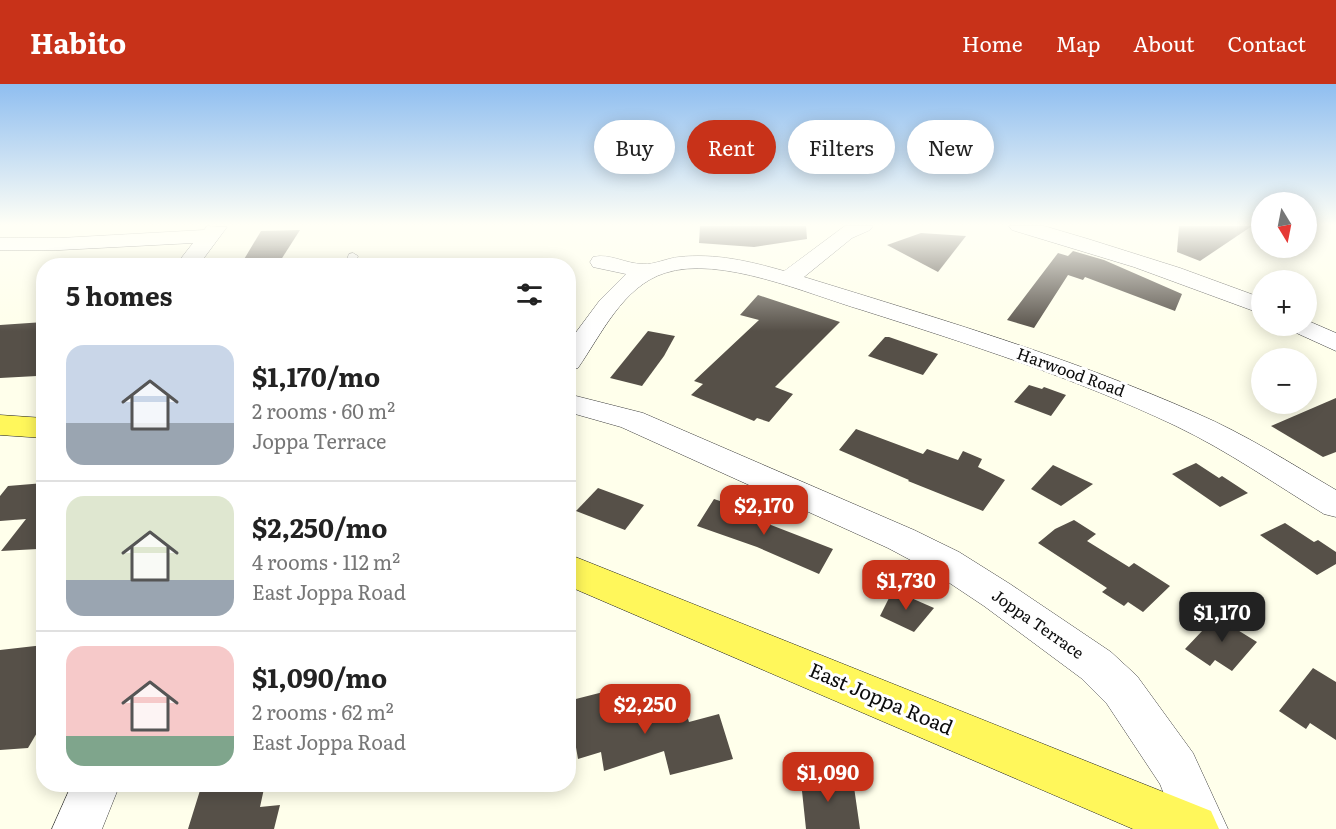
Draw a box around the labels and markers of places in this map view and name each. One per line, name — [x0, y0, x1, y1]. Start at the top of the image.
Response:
pin: $2,170 — [715, 485, 813, 536]
pin: $1,730 — [857, 560, 955, 611]
pin: $1,170 — [1173, 592, 1271, 643]
pin: $2,250 — [596, 684, 694, 735]
pin: $1,090 — [779, 752, 877, 803]

